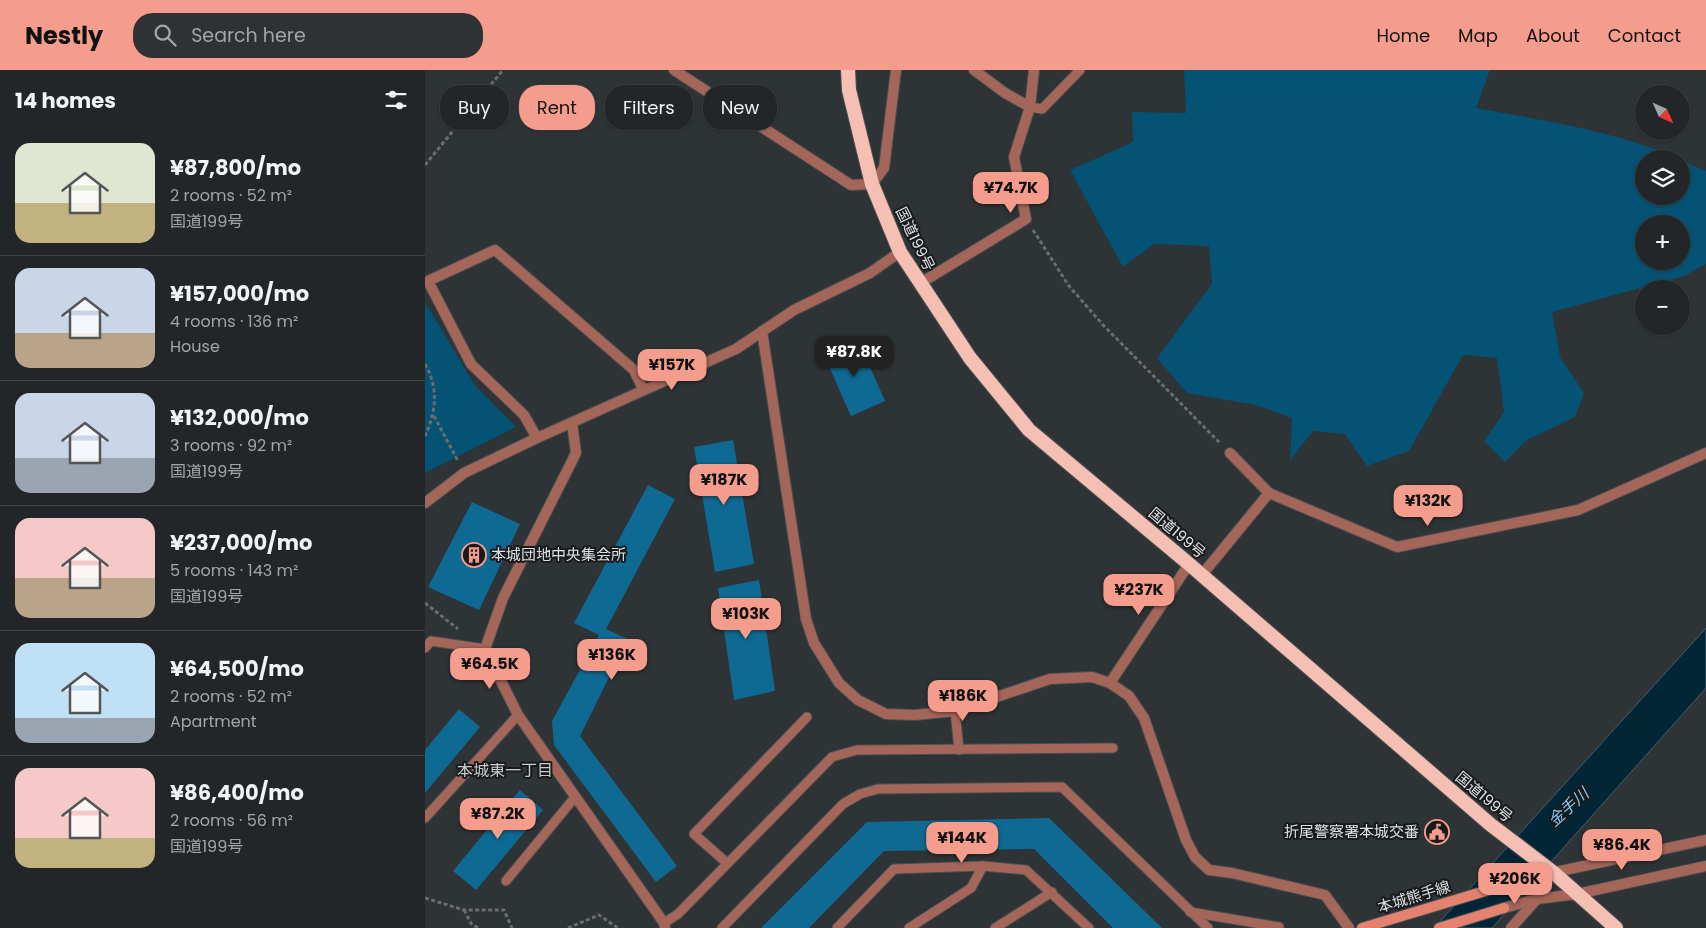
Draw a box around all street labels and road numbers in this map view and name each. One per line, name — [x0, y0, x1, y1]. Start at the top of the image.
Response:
street label: 国道199号 — [891, 203, 940, 274]
street label: 国道199号 — [1144, 502, 1210, 563]
street label: 国道199号 — [1451, 766, 1517, 827]
street label: 本城熊手線 — [1375, 876, 1453, 918]

